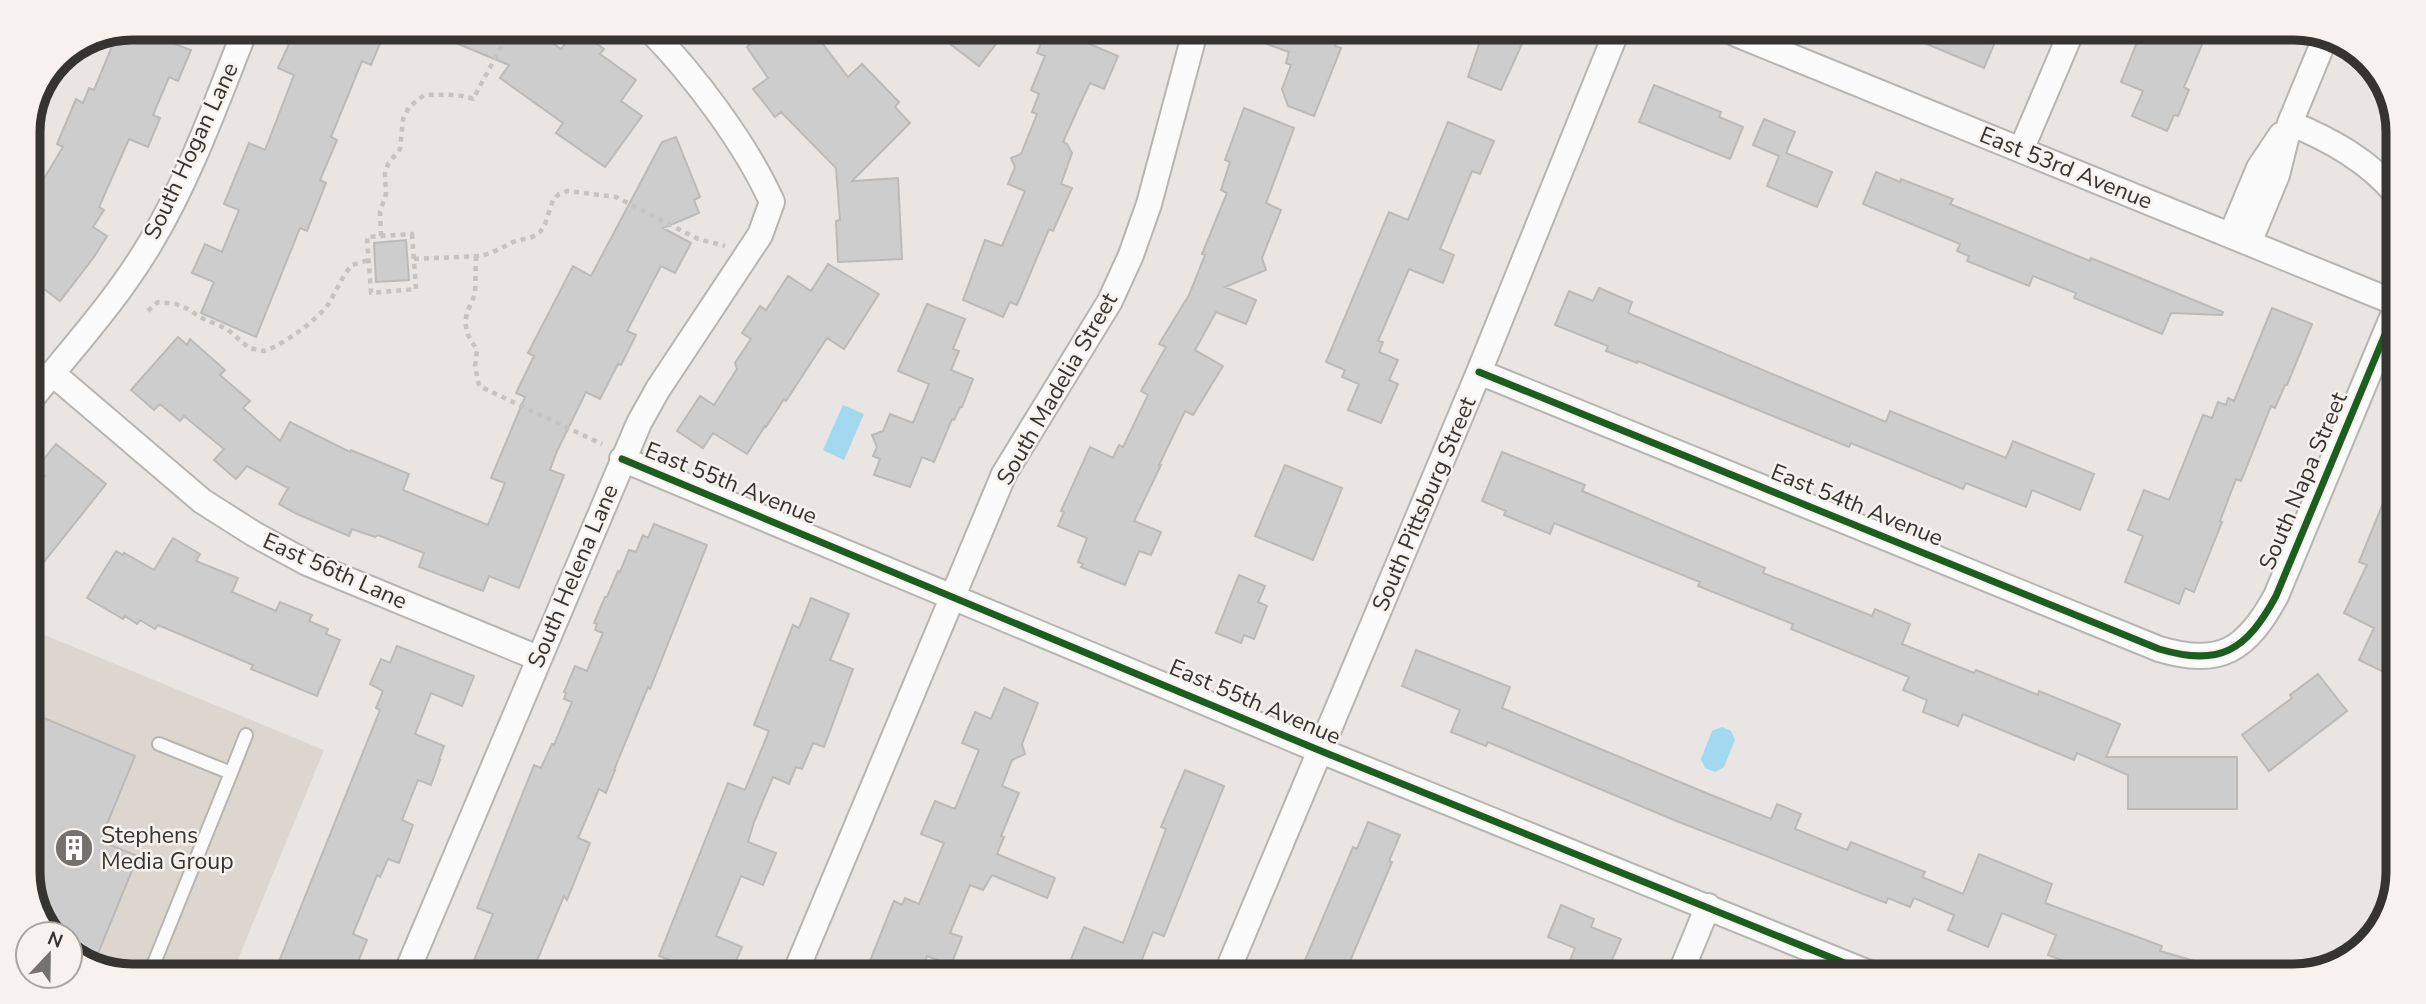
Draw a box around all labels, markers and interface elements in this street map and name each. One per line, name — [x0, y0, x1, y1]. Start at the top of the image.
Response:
street label: South Hogan Lane — [136, 58, 246, 244]
street label: East 53rd Avenue — [1975, 119, 2157, 217]
street label: South Madelia Street — [989, 286, 1125, 491]
street label: South Napa Street — [2252, 386, 2355, 575]
street label: South Pittsburg Street — [1365, 391, 1484, 616]
street label: East 55th Avenue — [640, 434, 822, 532]
street label: East 54th Avenue — [1766, 456, 1948, 554]
street label: South Helena Lane — [520, 479, 626, 673]
street label: East 56th Lane — [258, 525, 412, 617]
street label: East 55th Avenue — [1165, 652, 1345, 752]
place label: Stephens Media Group — [101, 820, 234, 877]
building icon: Stephens Media Group — [53, 827, 95, 869]
north arrow — [14, 920, 84, 990]
text: N — [44, 925, 66, 955]

